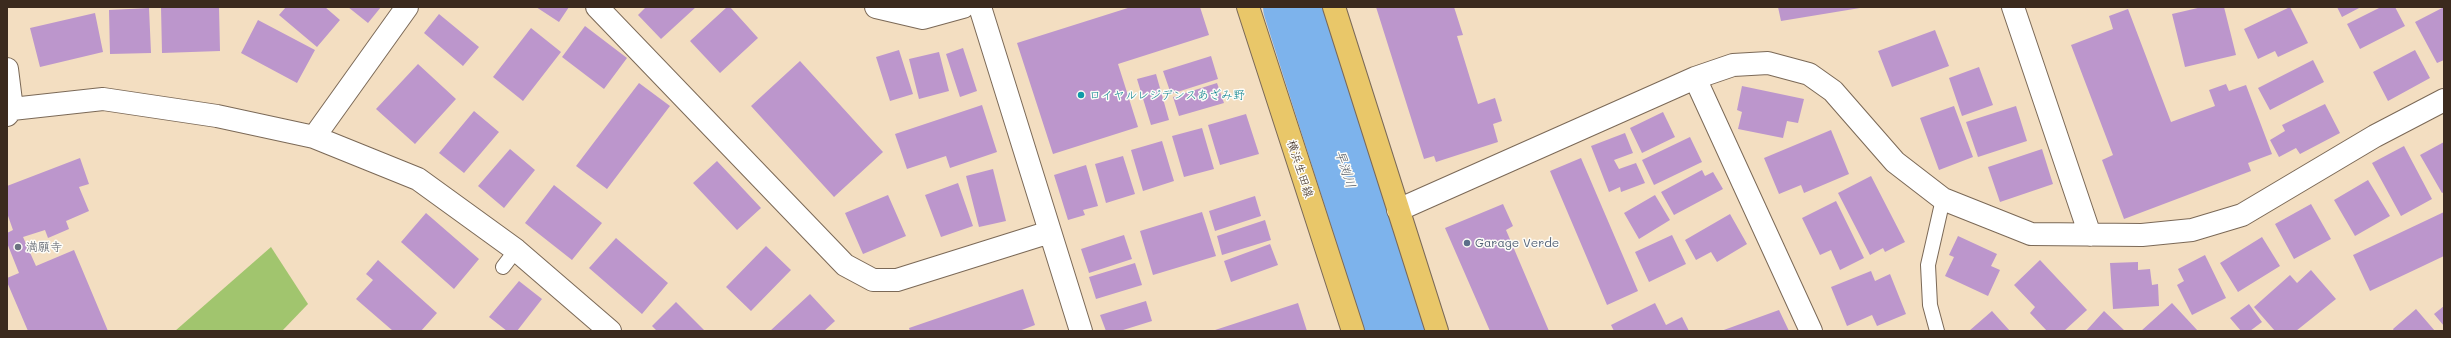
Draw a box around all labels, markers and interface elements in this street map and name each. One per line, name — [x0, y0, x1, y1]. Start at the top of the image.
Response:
place label: ロイヤルレジデンスあざみ野 — [1089, 88, 1245, 102]
marker: ロイヤルレジデンスあざみ野 — [1076, 90, 1086, 100]
street label: 横浜生田線 — [1284, 138, 1316, 200]
water label: 早渕川 — [1332, 148, 1358, 190]
place label: Garage Verde — [1475, 236, 1559, 250]
marker: Garage Verde — [1462, 238, 1472, 248]
place label: 満願寺 — [26, 240, 62, 254]
marker: 満願寺 — [13, 242, 23, 252]

